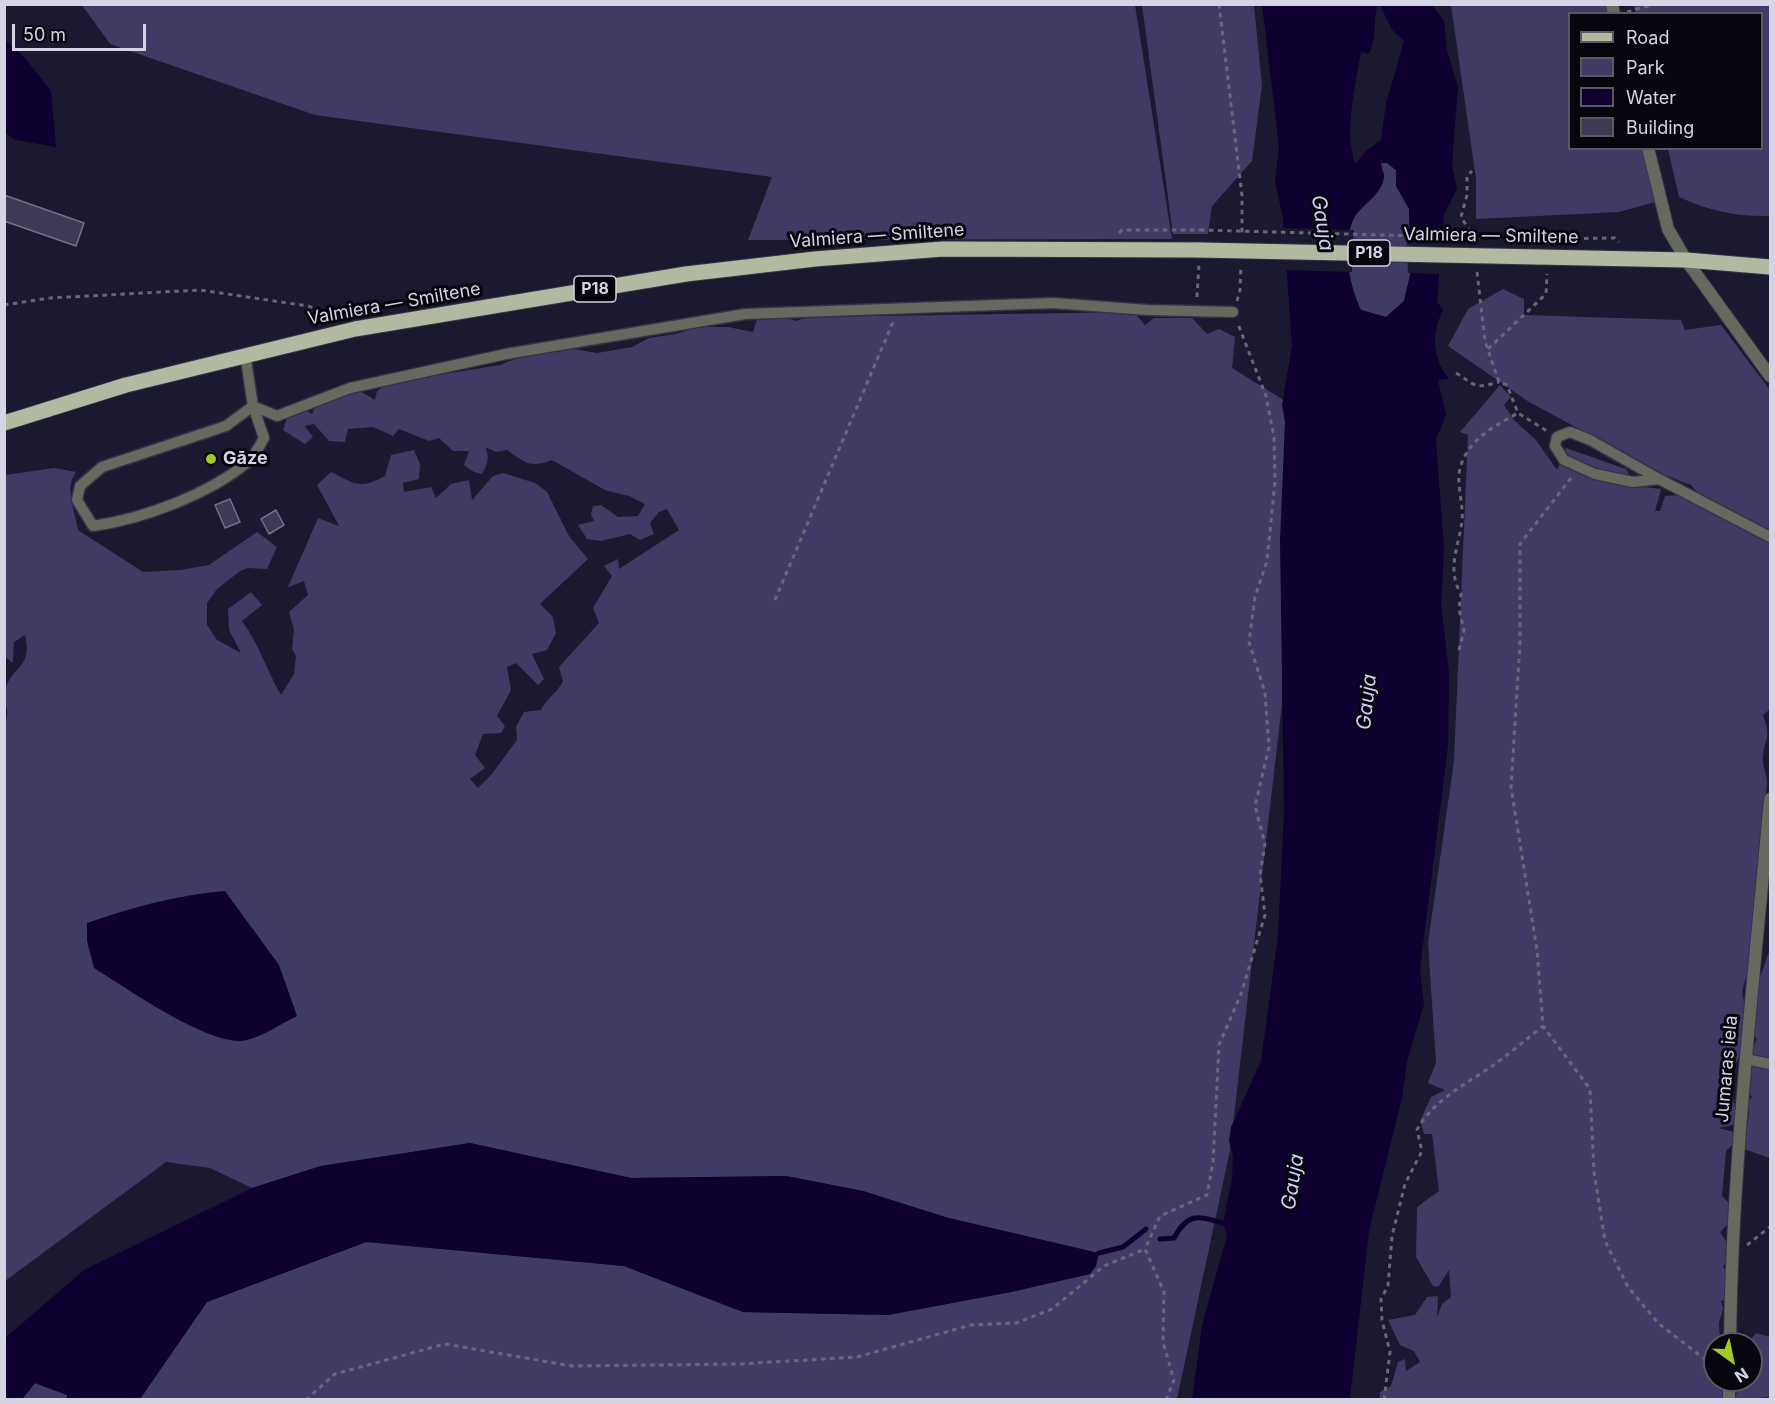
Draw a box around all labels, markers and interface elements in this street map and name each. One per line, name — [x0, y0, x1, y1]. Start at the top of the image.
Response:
scale bar — [15, 12, 148, 50]
legend — [1568, 12, 1763, 150]
text: 50 m — [23, 24, 66, 45]
text: Road — [1626, 27, 1669, 48]
text: Park — [1626, 57, 1665, 78]
text: Water — [1626, 87, 1676, 108]
text: Building — [1626, 117, 1694, 138]
water label: Gauja — [1306, 193, 1338, 253]
street label: Valmiera — Smiltene — [789, 219, 965, 253]
street label: Valmiera — Smiltene — [1403, 224, 1579, 248]
road number: P18 — [1348, 240, 1390, 266]
road number: P18 — [574, 276, 616, 302]
street label: Valmiera — Smiltene — [306, 278, 482, 330]
place label: Gāze — [223, 448, 268, 470]
marker: Gāze — [204, 452, 218, 466]
water label: Gauja — [1352, 673, 1382, 731]
street label: Jumaras iela — [1712, 1014, 1742, 1124]
water label: Gauja — [1277, 1152, 1309, 1212]
north arrow — [1703, 1332, 1763, 1392]
text: N — [1731, 1364, 1752, 1387]

